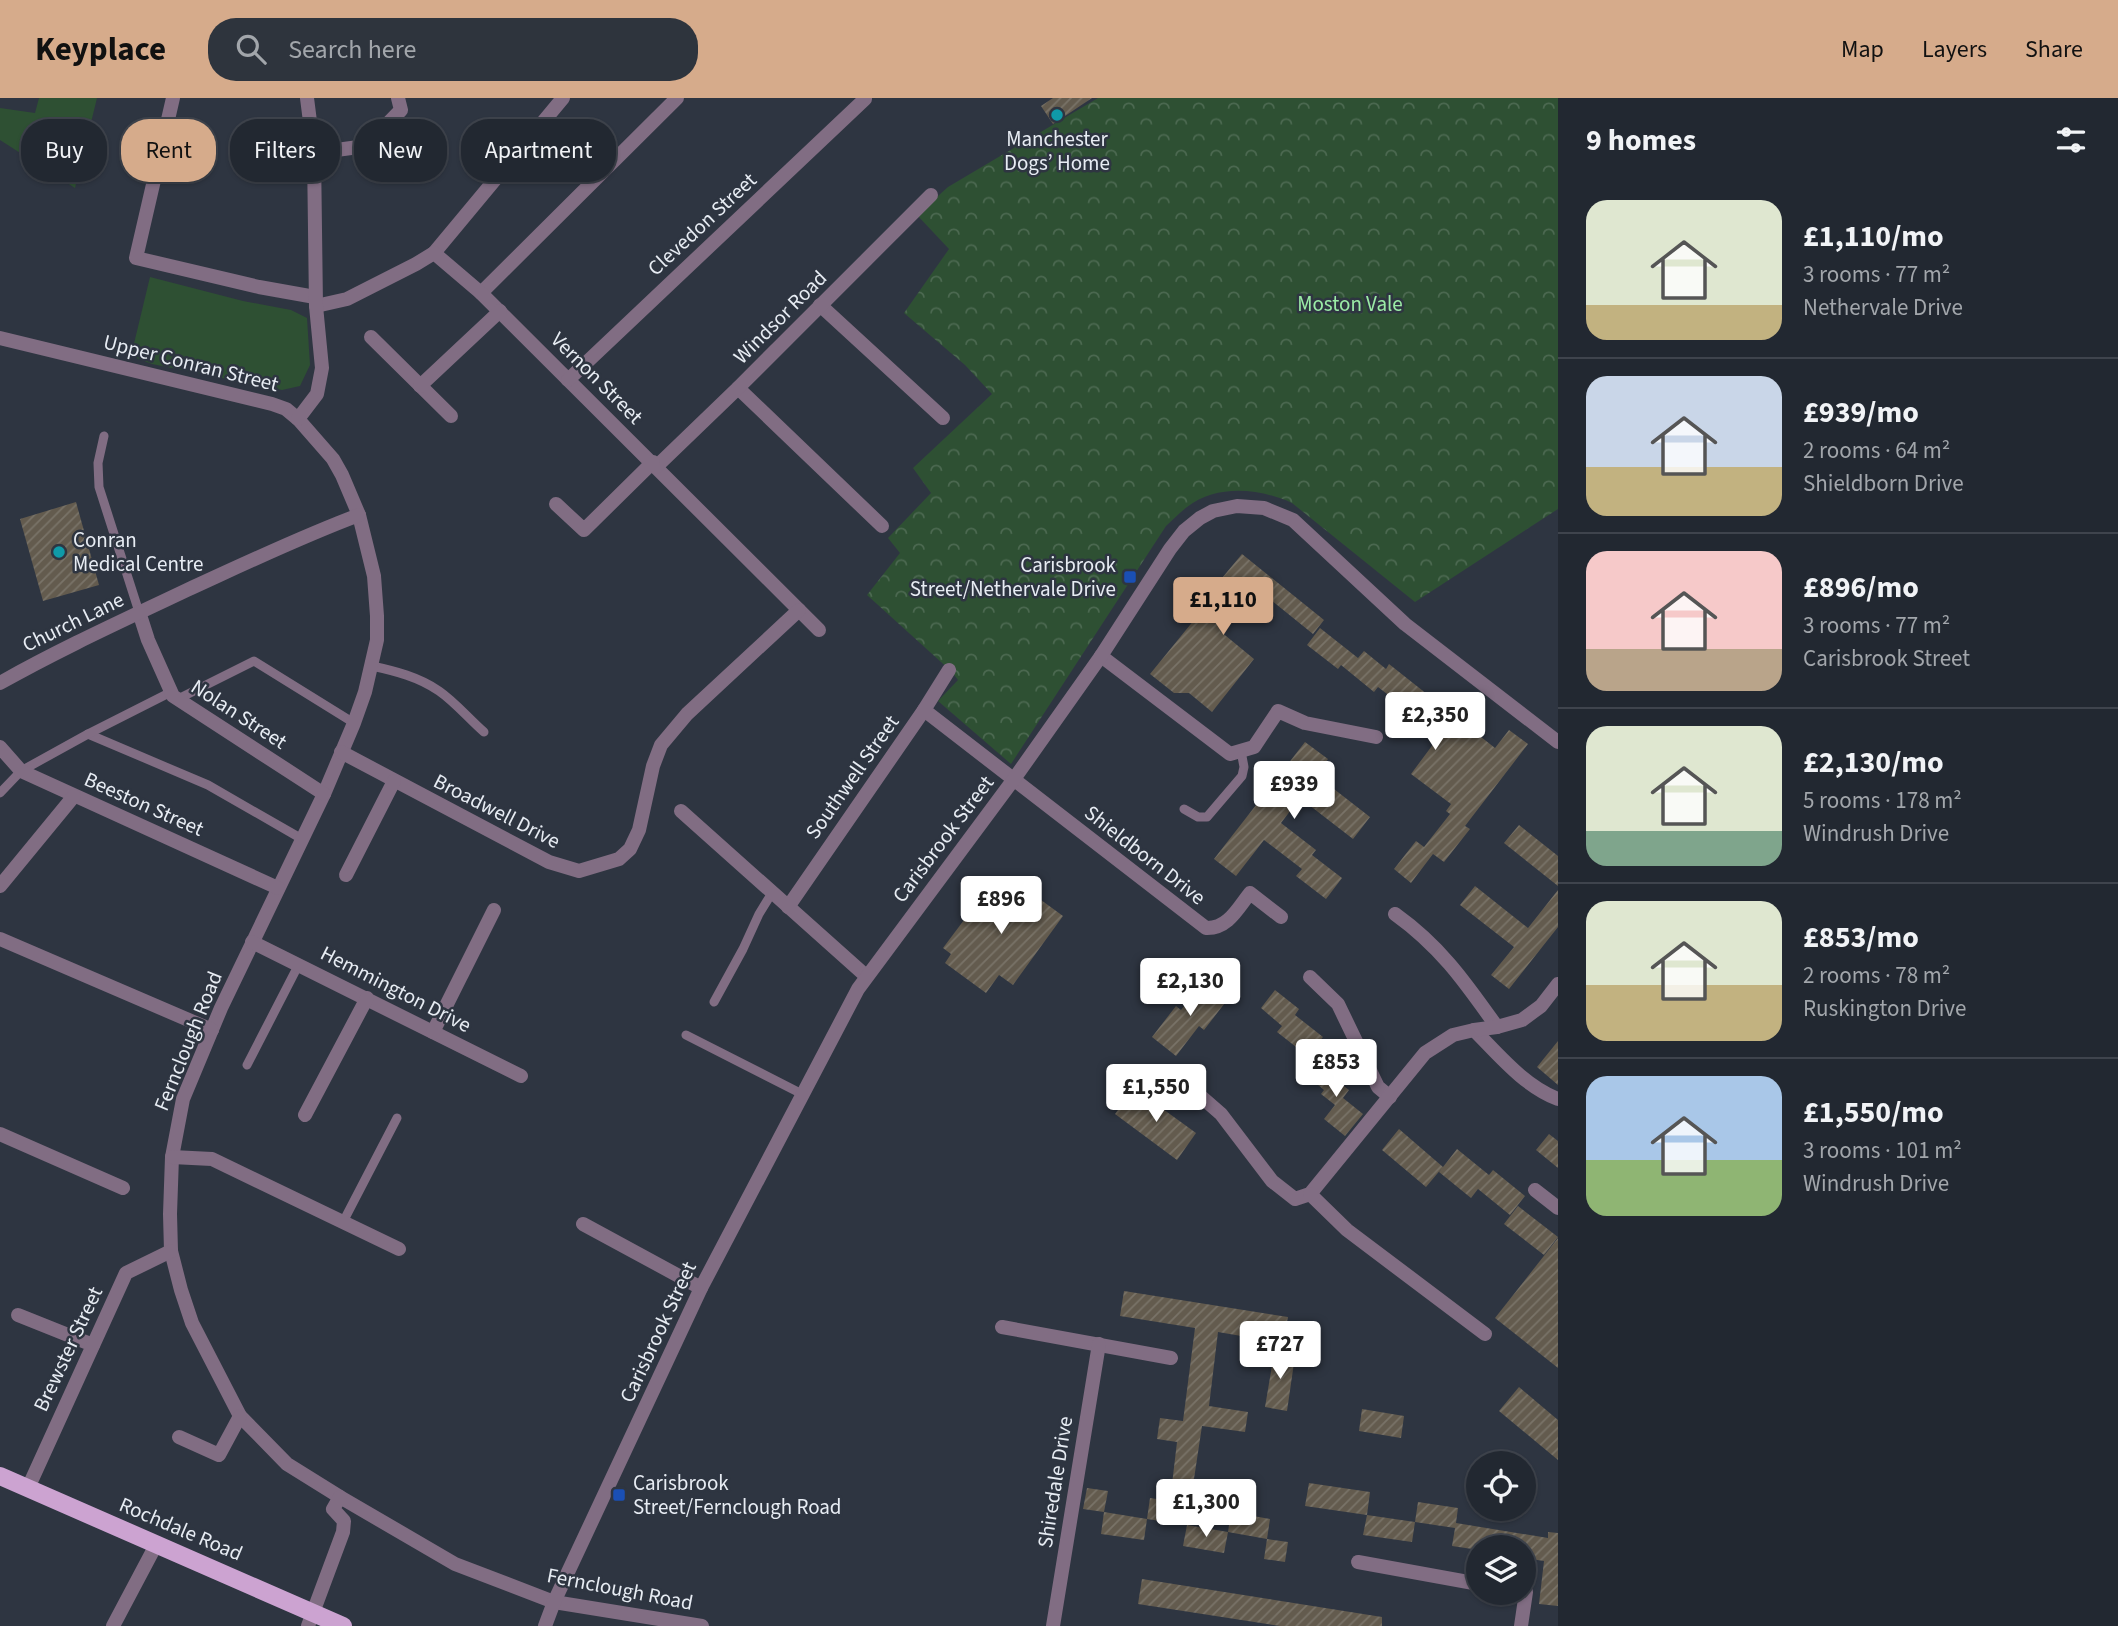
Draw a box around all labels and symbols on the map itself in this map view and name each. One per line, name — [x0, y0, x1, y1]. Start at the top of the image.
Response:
marker: Manchester Dogs’ Home — [1049, 107, 1065, 123]
place label: Manchester Dogs’ Home — [1004, 124, 1110, 178]
street label: Clevedon Street — [641, 166, 763, 282]
street label: Windsor Road — [726, 263, 834, 371]
park label: Moston Vale — [1297, 289, 1403, 319]
street label: Vernon Street — [544, 325, 650, 431]
street label: Upper Conran Street — [100, 327, 282, 399]
place label: Conran Medical Centre — [73, 525, 204, 579]
marker: Conran Medical Centre — [51, 544, 67, 560]
place label: Carisbrook Street/Nethervale Drive — [910, 550, 1117, 604]
marker: Carisbrook Street/Nethervale Drive — [1122, 569, 1138, 585]
pin: £1,110 — [1166, 578, 1280, 637]
street label: Church Lane — [17, 584, 129, 660]
street label: Nolan Street — [185, 672, 293, 756]
pin: £2,350 — [1378, 692, 1492, 752]
street label: Southwell Street — [798, 709, 906, 845]
pin: £939 — [1253, 762, 1335, 821]
street label: Beeston Street — [79, 764, 209, 844]
street label: Broadwell Drive — [428, 766, 566, 856]
street label: Carisbrook Street — [885, 769, 1001, 909]
street label: Shieldborn Drive — [1078, 798, 1212, 912]
pin: £896 — [960, 876, 1042, 936]
street label: Hemmington Drive — [315, 938, 477, 1040]
pin: £2,130 — [1133, 958, 1247, 1018]
street label: Fernclough Road — [146, 967, 230, 1115]
pin: £853 — [1295, 1040, 1377, 1099]
pin: £1,550 — [1099, 1065, 1213, 1124]
street label: Carisbrook Street — [612, 1257, 704, 1407]
street label: Brewster Street — [26, 1282, 110, 1416]
pin: £727 — [1239, 1322, 1321, 1381]
street label: Shiredale Drive — [1030, 1414, 1080, 1550]
place label: Carisbrook Street/Fernclough Road — [633, 1468, 841, 1522]
pin: £1,300 — [1149, 1480, 1263, 1539]
marker: Carisbrook Street/Fernclough Road — [611, 1487, 627, 1503]
street label: Rochdale Road — [115, 1490, 247, 1568]
street label: Fernclough Road — [544, 1560, 696, 1618]

